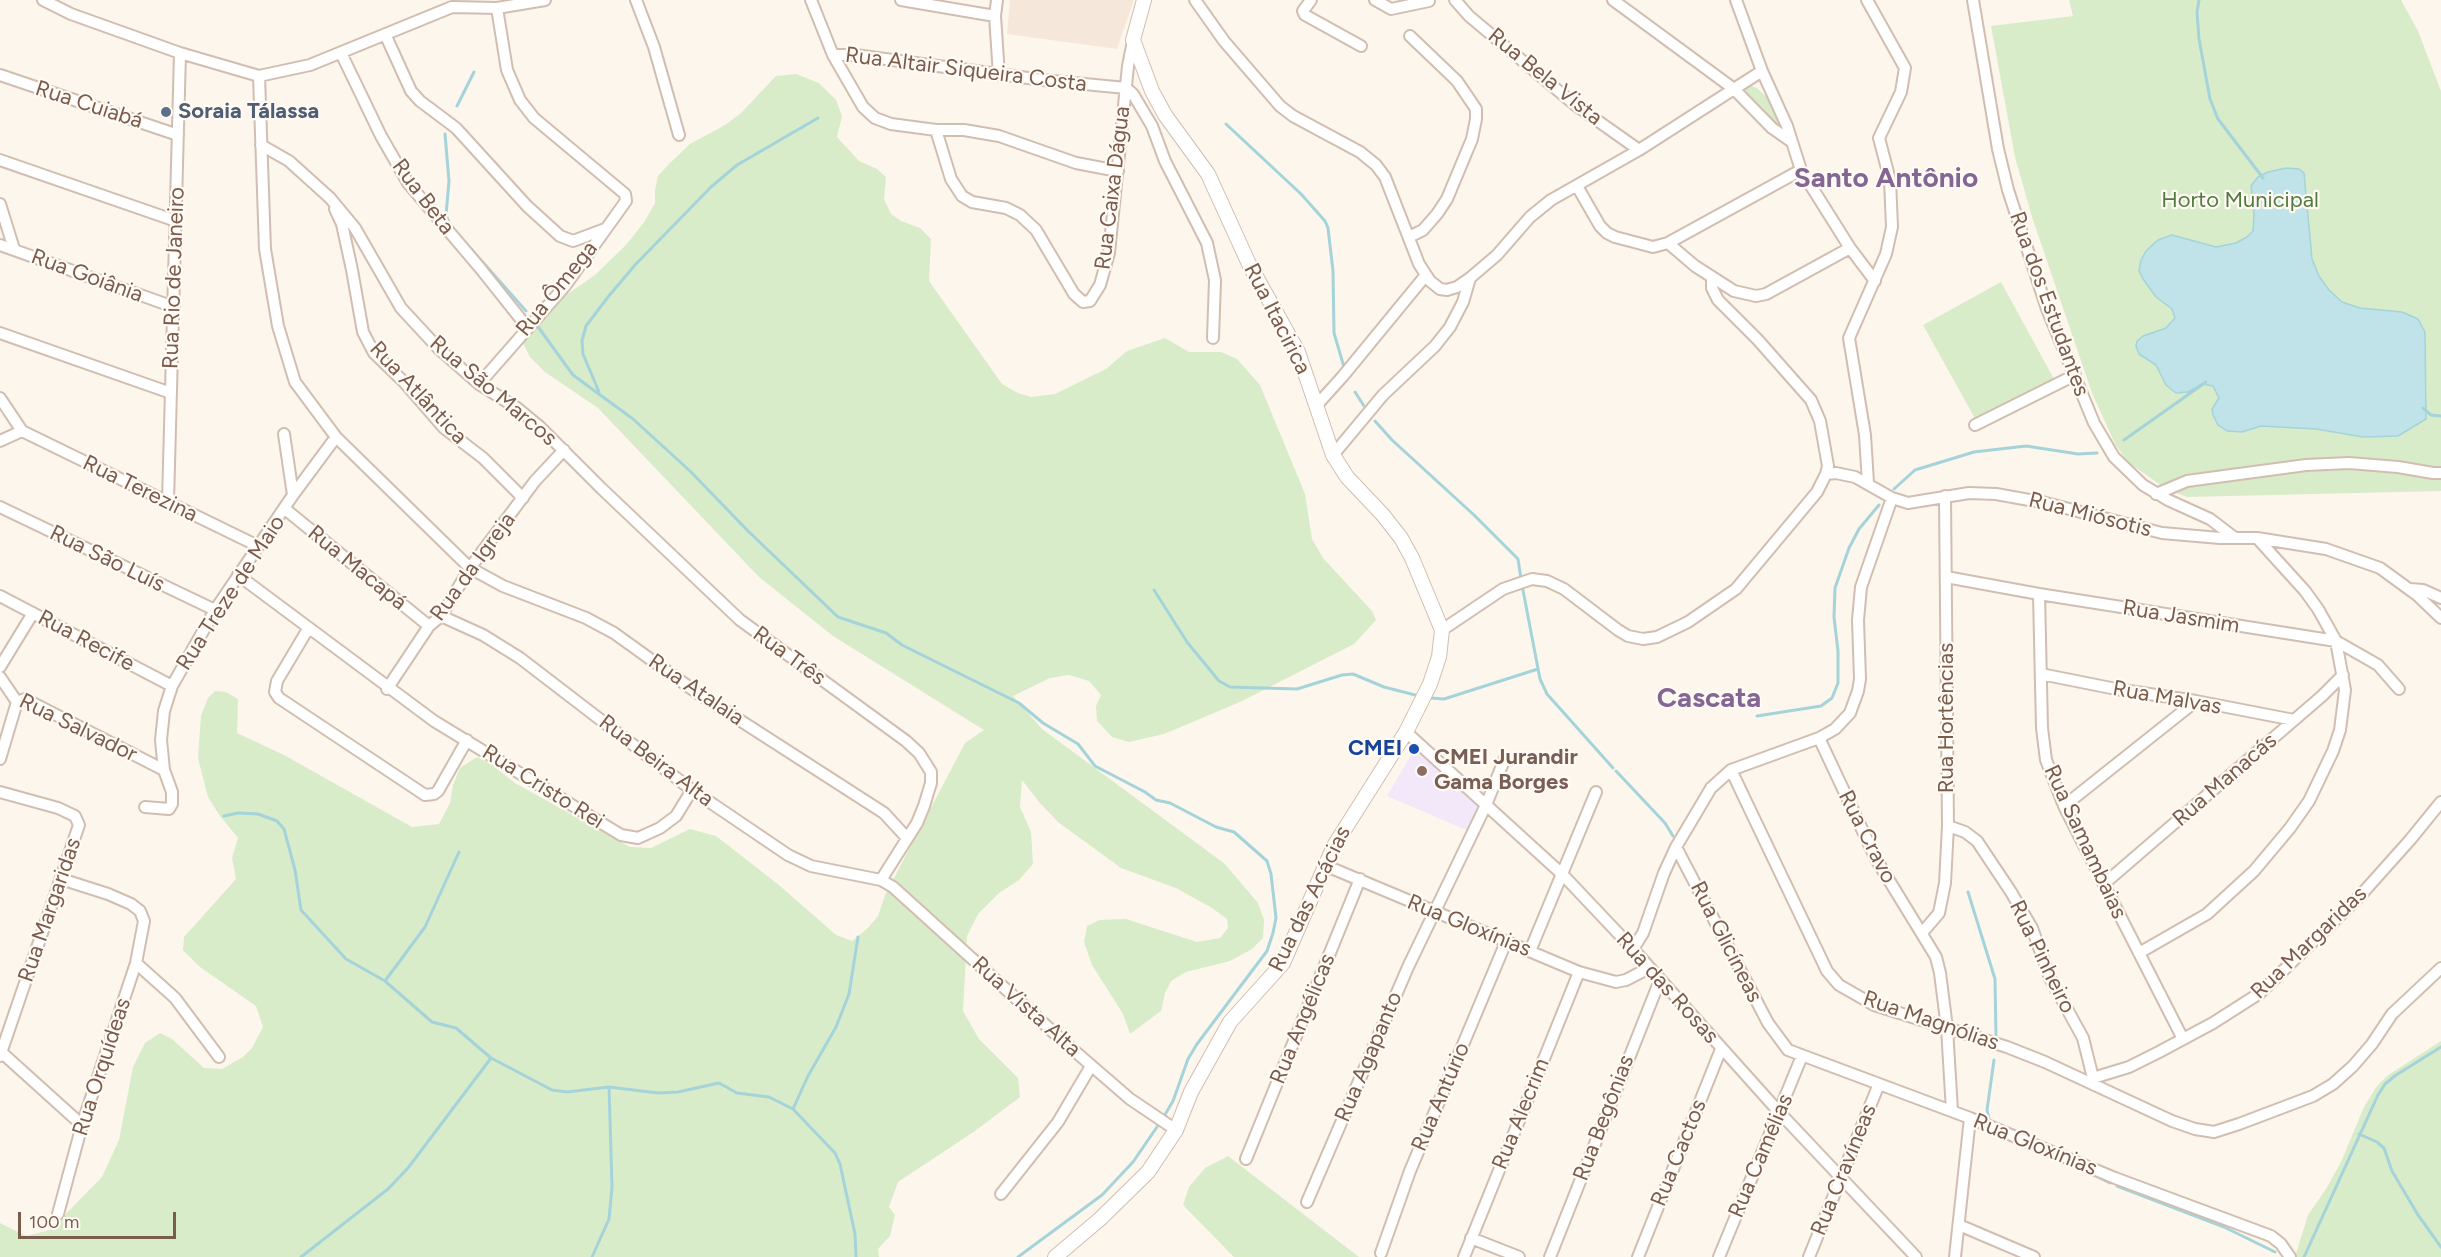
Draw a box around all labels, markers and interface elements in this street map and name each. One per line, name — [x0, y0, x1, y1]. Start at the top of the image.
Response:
street label: Rua Bela Vista — [1482, 23, 1608, 131]
street label: Rua Altair Siqueira Costa — [844, 42, 1088, 98]
street label: Rua Cuiabá — [32, 75, 146, 135]
place label: Soraia Tálassa — [178, 99, 319, 125]
marker: Soraia Tálassa — [159, 105, 173, 119]
street label: Rua Caixa Dágua — [1090, 105, 1136, 271]
street label: Rua Beta — [386, 154, 460, 240]
district label: Santo Antônio — [1794, 162, 1978, 196]
street label: Rua Rio de Janeiro — [158, 186, 190, 370]
park label: Horto Municipal — [2161, 188, 2319, 214]
street label: Rua dos Estudantes — [2003, 208, 2095, 400]
street label: Rua Ômega — [511, 236, 603, 342]
street label: Rua Goiânia — [27, 244, 147, 308]
street label: Rua Itacirica — [1238, 259, 1316, 379]
street label: Rua São Marcos — [424, 330, 562, 452]
street label: Rua Atlântica — [364, 336, 472, 450]
street label: Rua Terezina — [78, 450, 202, 528]
street label: Rua Miósotis — [2026, 487, 2154, 543]
street label: Rua da Igreja — [425, 508, 521, 626]
street label: Rua Treze de Maio — [171, 511, 291, 675]
street label: Rua São Luís — [45, 520, 169, 598]
street label: Rua Macapá — [302, 520, 412, 616]
street label: Rua Jasmim — [2121, 595, 2241, 639]
street label: Rua Recife — [33, 605, 139, 677]
street label: Rua Três — [747, 621, 831, 691]
street label: Rua Hortências — [1934, 643, 1960, 793]
street label: Rua Atalaia — [643, 648, 749, 732]
street label: Rua Malvas — [2111, 675, 2223, 721]
district label: Cascata — [1657, 682, 1761, 716]
street label: Rua Salvador — [15, 688, 141, 768]
street label: Rua Beira Alta — [594, 709, 718, 813]
street label: Rua Manacás — [2168, 728, 2282, 832]
place label: CMEI — [1348, 736, 1402, 762]
street label: Rua Cristo Rei — [477, 739, 609, 835]
marker: CMEI — [1407, 742, 1421, 756]
place label: CMEI Jurandir Gama Borges — [1434, 745, 1578, 796]
street label: Rua Samambaias — [2038, 761, 2132, 923]
marker: CMEI Jurandir Gama Borges — [1415, 764, 1429, 778]
street label: Rua Cravo — [1832, 786, 1902, 888]
street label: Rua das Acácias — [1263, 822, 1357, 976]
street label: Rua Margaridas — [13, 834, 87, 986]
street label: Rua Glicíneas — [1684, 877, 1768, 1007]
street label: Rua Margaridas — [2246, 881, 2372, 1005]
street label: Rua Gloxínias — [1403, 889, 1535, 963]
street label: Rua Pinheiro — [2003, 896, 2081, 1018]
street label: Rua das Rosas — [1610, 927, 1724, 1049]
street label: Rua Angélicas — [1265, 950, 1341, 1088]
street label: Rua Vista Alta — [966, 951, 1086, 1063]
street label: Rua Magnólias — [1860, 985, 2002, 1057]
street label: Rua Agapanto — [1330, 988, 1408, 1126]
street label: Rua Orquídeas — [67, 995, 137, 1139]
street label: Rua Antúrio — [1406, 1039, 1476, 1155]
street label: Rua Begônias — [1568, 1051, 1640, 1185]
street label: Rua Alecrim — [1487, 1055, 1555, 1173]
street label: Rua Camélias — [1723, 1090, 1799, 1222]
street label: Rua Cactos — [1646, 1096, 1712, 1210]
street label: Rua Cravíneas — [1806, 1100, 1882, 1240]
street label: Rua Gloxínias — [1969, 1108, 2101, 1182]
scale bar — [21, 1200, 178, 1238]
text: 100 m — [29, 1211, 79, 1233]

